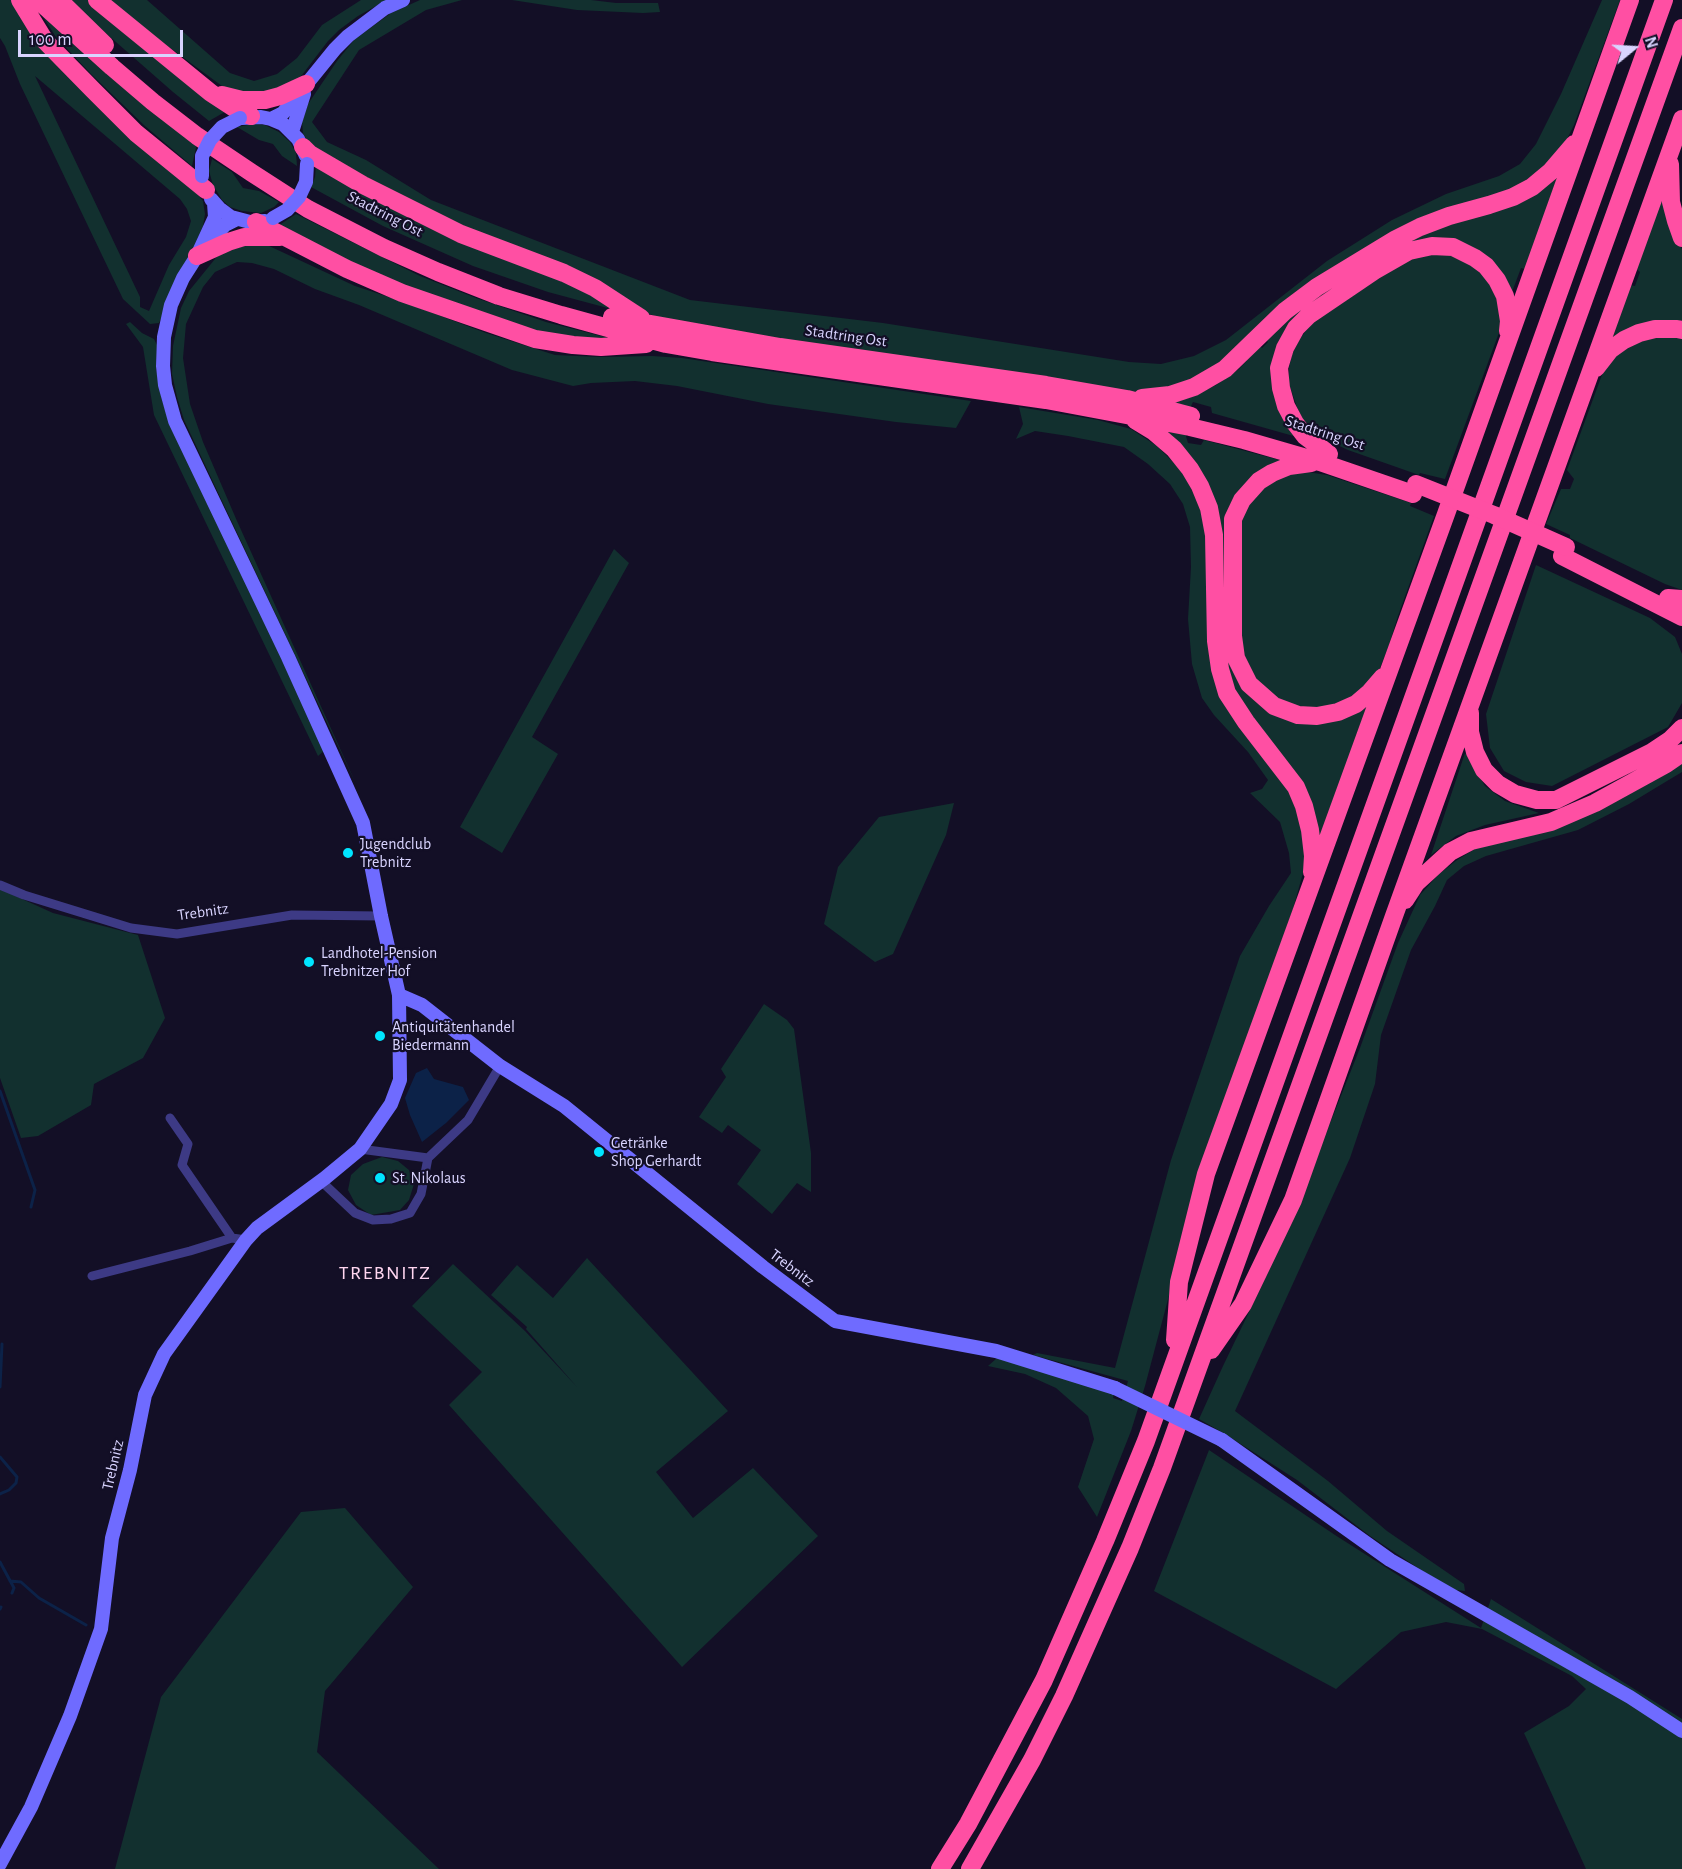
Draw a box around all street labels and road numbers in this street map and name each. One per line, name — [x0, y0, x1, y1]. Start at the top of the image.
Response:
street label: Stadtring Ost — [344, 187, 426, 241]
street label: Stadtring Ost — [804, 321, 888, 351]
street label: Stadtring Ost — [1283, 411, 1367, 455]
street label: Trebnitz — [176, 899, 230, 925]
street label: Trebnitz — [766, 1245, 818, 1291]
street label: Trebnitz — [98, 1438, 128, 1492]

